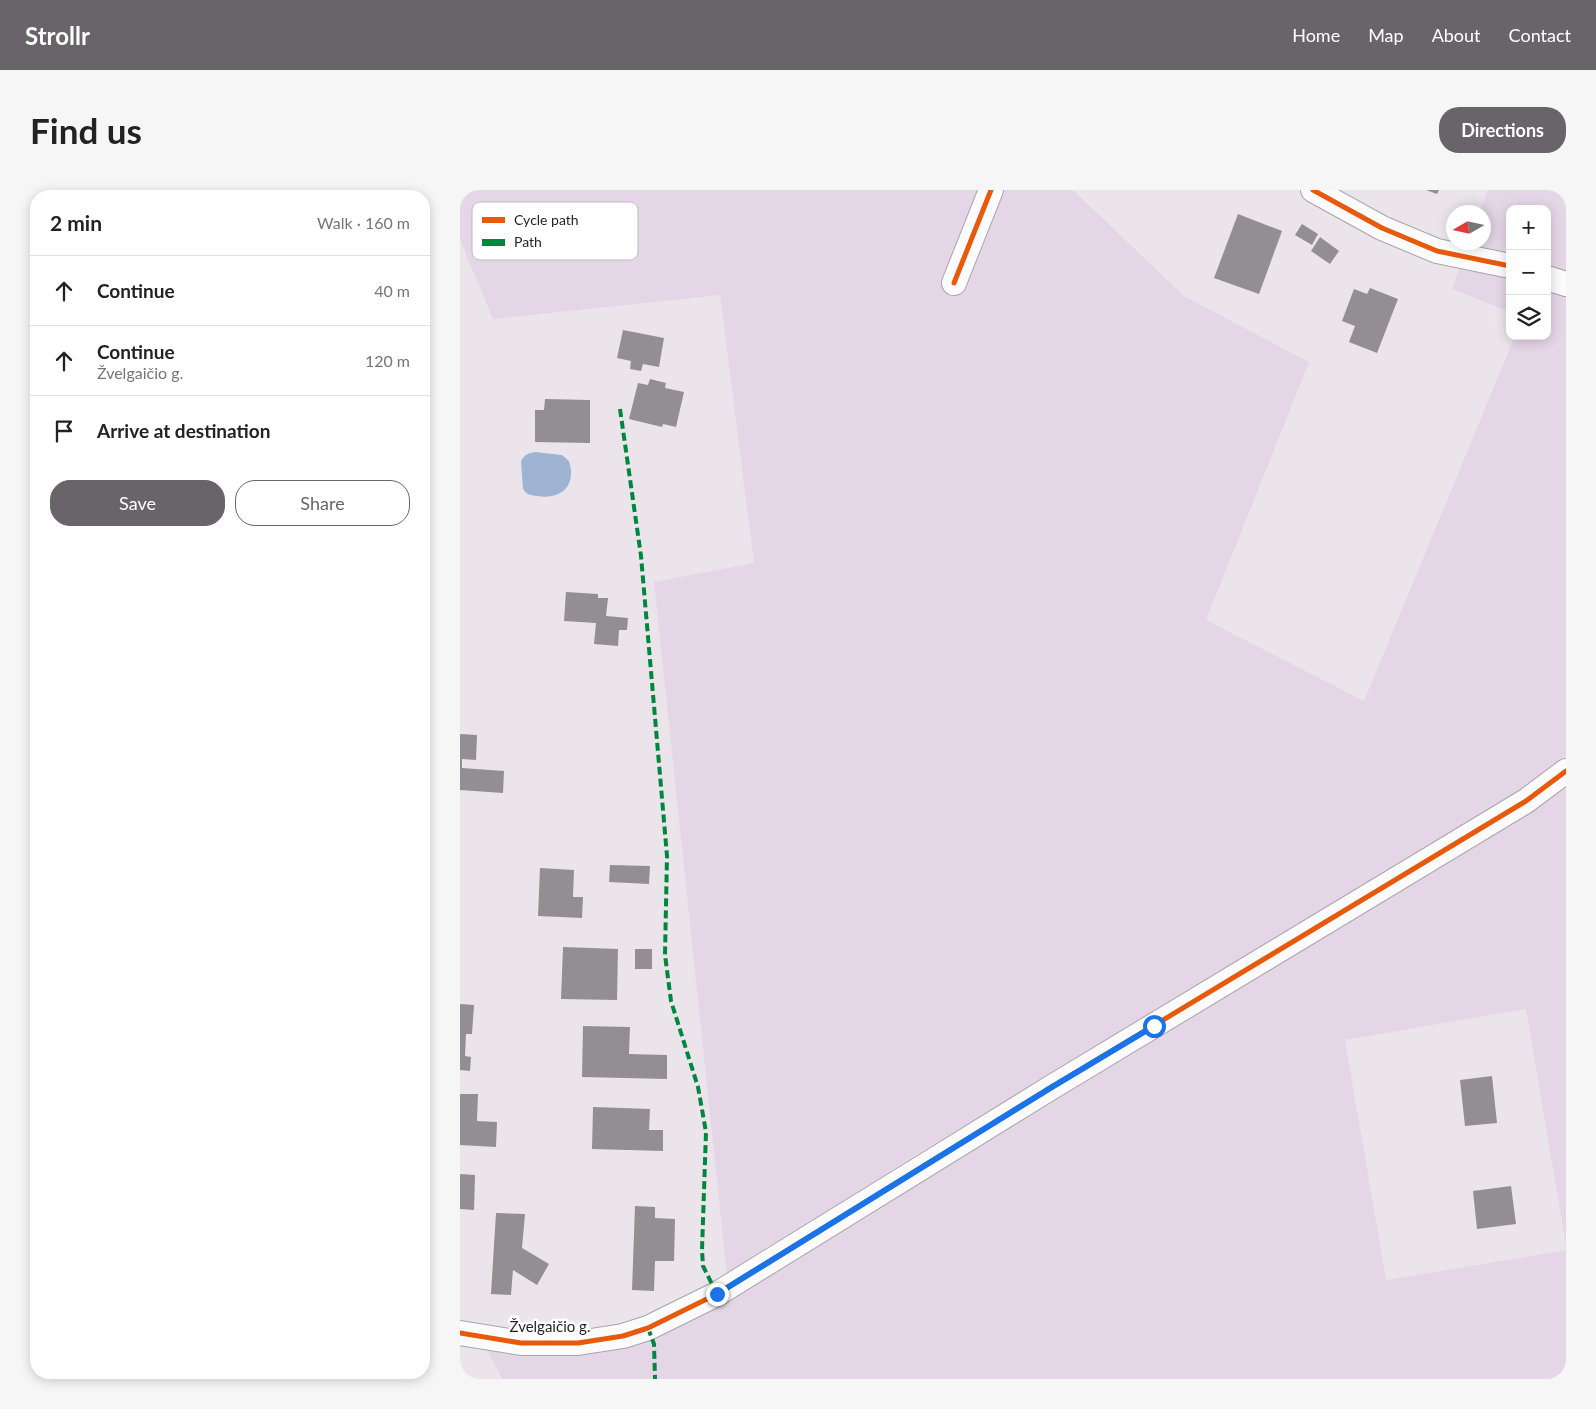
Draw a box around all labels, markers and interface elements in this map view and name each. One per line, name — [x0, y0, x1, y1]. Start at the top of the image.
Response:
text: Strollr — [25, 21, 90, 50]
text: Home — [1292, 24, 1340, 46]
text: Map — [1368, 24, 1404, 46]
text: About — [1432, 24, 1481, 46]
text: Contact — [1509, 24, 1571, 46]
button: Directions — [1439, 107, 1566, 153]
text: Find us — [30, 109, 142, 151]
legend — [472, 202, 638, 260]
north arrow — [1446, 205, 1491, 250]
map controls — [1506, 205, 1551, 340]
button: + — [1506, 205, 1551, 250]
text: 2 min — [50, 210, 102, 235]
text: Cycle path — [514, 211, 579, 228]
text: Walk · 160 m — [317, 213, 410, 232]
text: Path — [514, 233, 542, 250]
button: − — [1506, 250, 1551, 295]
icon: ahead — [50, 277, 78, 305]
text: Continue — [97, 279, 175, 302]
text: 40 m — [374, 281, 410, 300]
button: layers — [1506, 295, 1551, 340]
text: Continue — [97, 340, 175, 363]
icon: ahead — [50, 347, 78, 375]
text: 120 m — [365, 351, 410, 370]
text: Žvelgaičio g. — [97, 363, 183, 382]
icon: arrive — [50, 417, 78, 445]
text: Arrive at destination — [97, 419, 270, 442]
button: Save — [50, 480, 225, 526]
button: Share — [235, 480, 410, 526]
route start — [1143, 1015, 1166, 1038]
route end — [706, 1283, 729, 1306]
street label: Žvelgaičio g. — [510, 1317, 590, 1335]

